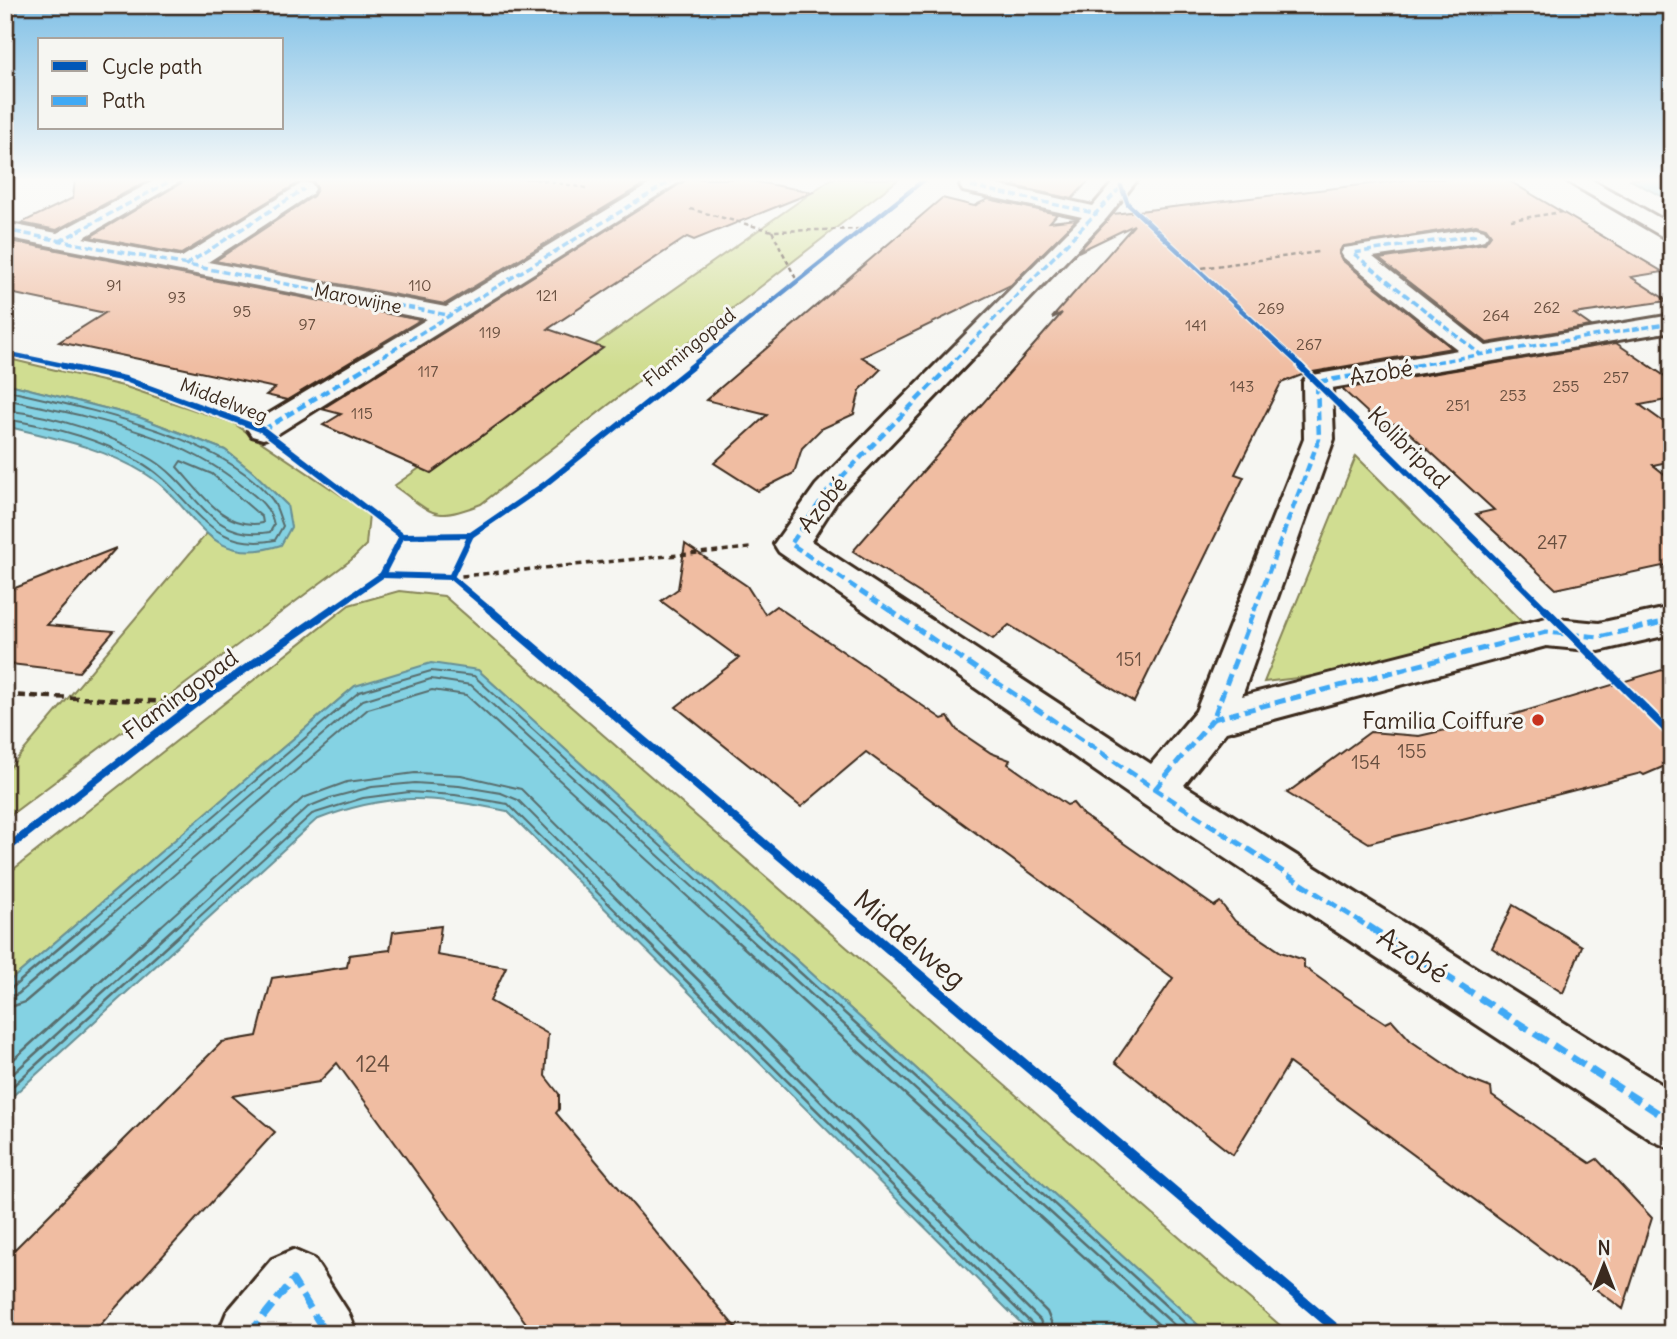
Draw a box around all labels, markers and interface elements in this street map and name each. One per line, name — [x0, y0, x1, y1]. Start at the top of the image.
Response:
legend — [38, 38, 284, 130]
text: Cycle path — [102, 53, 202, 80]
text: Path — [102, 87, 145, 114]
house number: 91 — [106, 275, 122, 295]
house number: 110 — [408, 275, 432, 295]
street label: Marowijne — [312, 278, 404, 318]
house number: 121 — [536, 285, 558, 305]
house number: 93 — [168, 287, 186, 307]
house number: 262 — [1534, 297, 1561, 317]
house number: 269 — [1257, 298, 1285, 318]
house number: 95 — [233, 301, 251, 321]
street label: Flamingopad — [638, 302, 740, 392]
house number: 264 — [1482, 305, 1510, 325]
house number: 97 — [298, 314, 316, 334]
house number: 141 — [1185, 315, 1207, 335]
house number: 119 — [479, 322, 501, 342]
house number: 267 — [1296, 334, 1322, 354]
street label: Azobé — [1347, 353, 1415, 391]
house number: 117 — [418, 361, 438, 381]
house number: 257 — [1603, 367, 1629, 387]
street label: Middelweg — [177, 372, 271, 428]
house number: 143 — [1230, 376, 1254, 396]
house number: 255 — [1552, 376, 1580, 396]
house number: 253 — [1499, 385, 1527, 405]
house number: 251 — [1446, 395, 1470, 415]
street label: Kolibripad — [1362, 400, 1456, 494]
house number: 115 — [351, 403, 373, 423]
street label: Azobé — [791, 470, 853, 538]
house number: 247 — [1537, 530, 1567, 554]
street label: Flamingopad — [117, 642, 243, 746]
house number: 151 — [1116, 647, 1142, 671]
place label: Familia Coiffure — [1362, 706, 1524, 735]
marker: Familia Coiffure — [1530, 712, 1546, 728]
house number: 155 — [1397, 739, 1427, 763]
house number: 154 — [1351, 750, 1381, 774]
street label: Middelweg — [846, 882, 974, 996]
street label: Azobé — [1371, 919, 1455, 991]
house number: 124 — [356, 1049, 390, 1078]
north arrow — [1568, 1230, 1638, 1300]
text: N — [1597, 1236, 1611, 1260]

